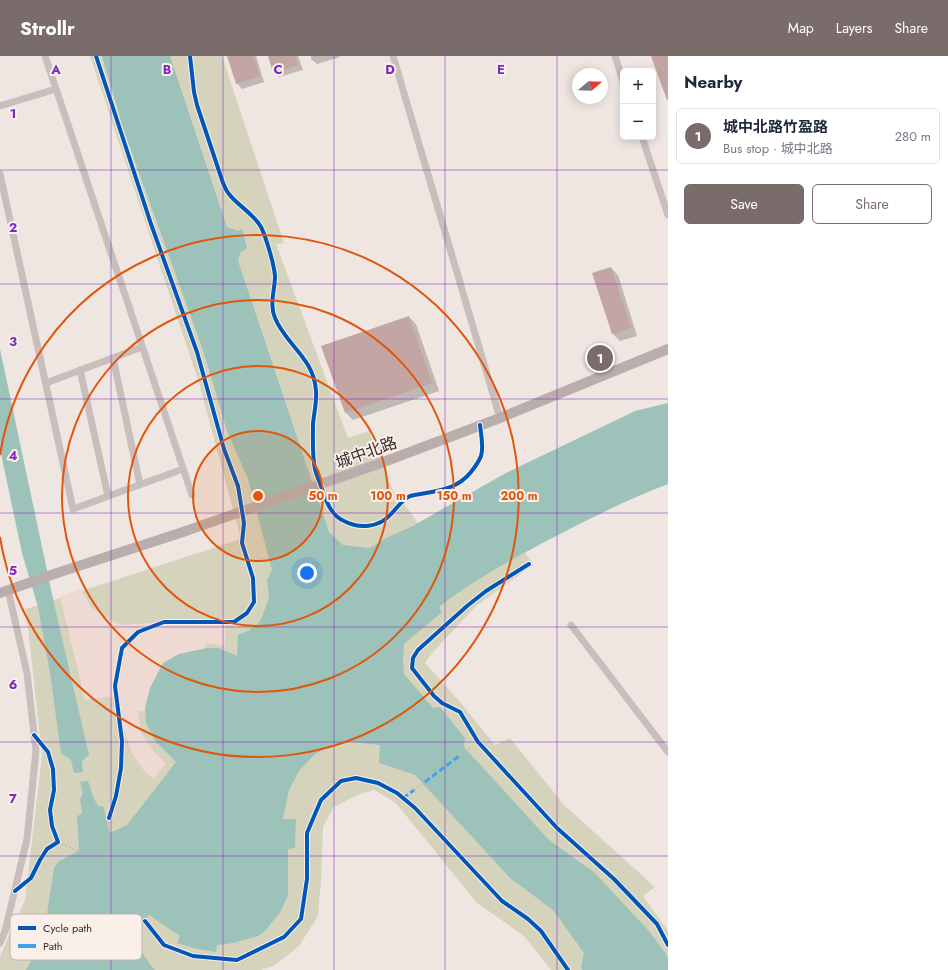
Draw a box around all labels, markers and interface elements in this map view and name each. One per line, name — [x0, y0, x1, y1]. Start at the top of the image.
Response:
text: Strollr — [20, 15, 75, 42]
text: Map — [788, 18, 814, 38]
text: Layers — [836, 18, 872, 38]
text: Share — [894, 18, 928, 38]
text: A — [50, 60, 61, 79]
text: B — [163, 60, 172, 79]
text: C — [273, 60, 283, 79]
text: D — [385, 60, 395, 79]
text: E — [497, 60, 505, 79]
north arrow — [572, 68, 608, 104]
map controls — [620, 68, 656, 140]
button: + — [620, 68, 656, 104]
text: Nearby — [684, 70, 742, 94]
text: 1 — [10, 104, 16, 123]
button: − — [620, 104, 656, 140]
text: 城中北路竹盈路 — [723, 116, 828, 138]
text: 1 — [695, 127, 701, 146]
text: 280 m — [895, 127, 931, 146]
text: Bus stop · 城中北路 — [723, 139, 833, 158]
button: Save — [684, 184, 804, 224]
button: Share — [812, 184, 932, 224]
text: 2 — [9, 218, 17, 237]
text: 3 — [9, 332, 17, 351]
pin: 1 — [587, 343, 613, 373]
street label: 城中北路 — [332, 431, 400, 474]
text: 4 — [8, 446, 18, 465]
text: 50 m — [308, 487, 338, 505]
text: 100 m — [370, 487, 406, 505]
text: 150 m — [436, 487, 472, 505]
text: 200 m — [500, 487, 538, 505]
centre of rings — [251, 489, 265, 503]
text: 5 — [9, 561, 17, 580]
your location — [297, 563, 317, 583]
text: 6 — [9, 675, 18, 694]
text: 7 — [9, 789, 17, 808]
legend — [10, 914, 142, 960]
text: Cycle path — [43, 920, 92, 936]
text: Path — [43, 938, 62, 954]

